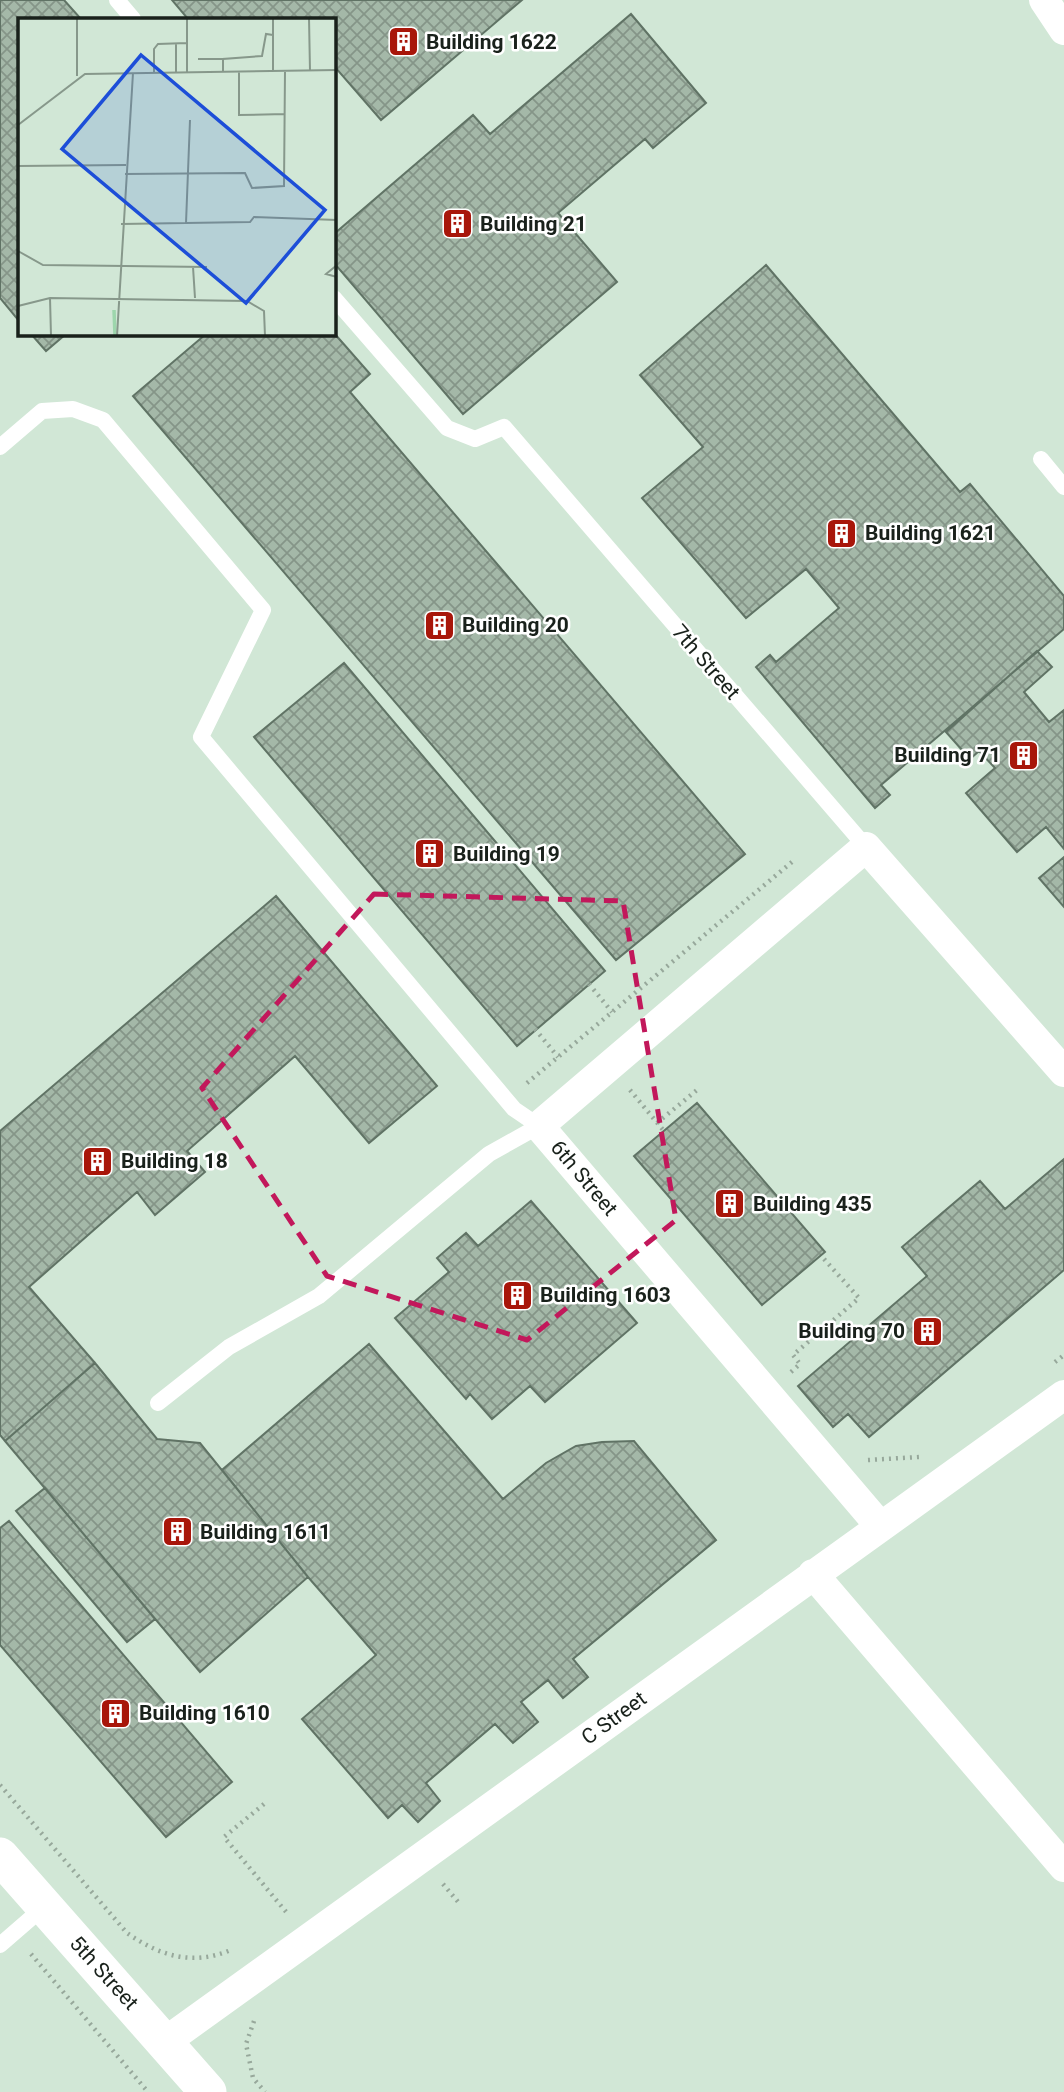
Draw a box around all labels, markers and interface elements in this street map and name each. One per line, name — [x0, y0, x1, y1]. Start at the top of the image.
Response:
inset map — [18, 18, 336, 336]
building icon: Building 1622 — [386, 25, 420, 59]
place label: Building 1622 — [426, 30, 557, 54]
building icon: Building 21 — [440, 207, 474, 241]
place label: Building 21 — [480, 212, 587, 236]
building icon: Building 1621 — [825, 516, 859, 550]
place label: Building 1621 — [865, 521, 996, 545]
building icon: Building 20 — [422, 608, 456, 642]
place label: Building 20 — [462, 613, 569, 637]
street label: 7th Street — [667, 620, 745, 704]
building icon: Building 71 — [1007, 738, 1041, 772]
place label: Building 71 — [894, 743, 1001, 767]
building icon: Building 19 — [413, 837, 447, 871]
place label: Building 19 — [453, 842, 560, 866]
street label: 6th Street — [546, 1135, 622, 1221]
building icon: Building 18 — [81, 1144, 115, 1178]
place label: Building 18 — [121, 1149, 228, 1173]
building icon: Building 435 — [713, 1187, 747, 1221]
place label: Building 435 — [753, 1192, 872, 1216]
building icon: Building 1603 — [500, 1278, 534, 1312]
place label: Building 1603 — [540, 1283, 671, 1307]
building icon: Building 70 — [911, 1314, 945, 1348]
place label: Building 70 — [798, 1319, 905, 1343]
building icon: Building 1611 — [160, 1515, 194, 1549]
place label: Building 1611 — [200, 1520, 331, 1544]
street label: C Street — [577, 1686, 651, 1750]
building icon: Building 1610 — [99, 1696, 133, 1730]
place label: Building 1610 — [139, 1701, 270, 1725]
street label: 5th Street — [65, 1931, 143, 2015]

